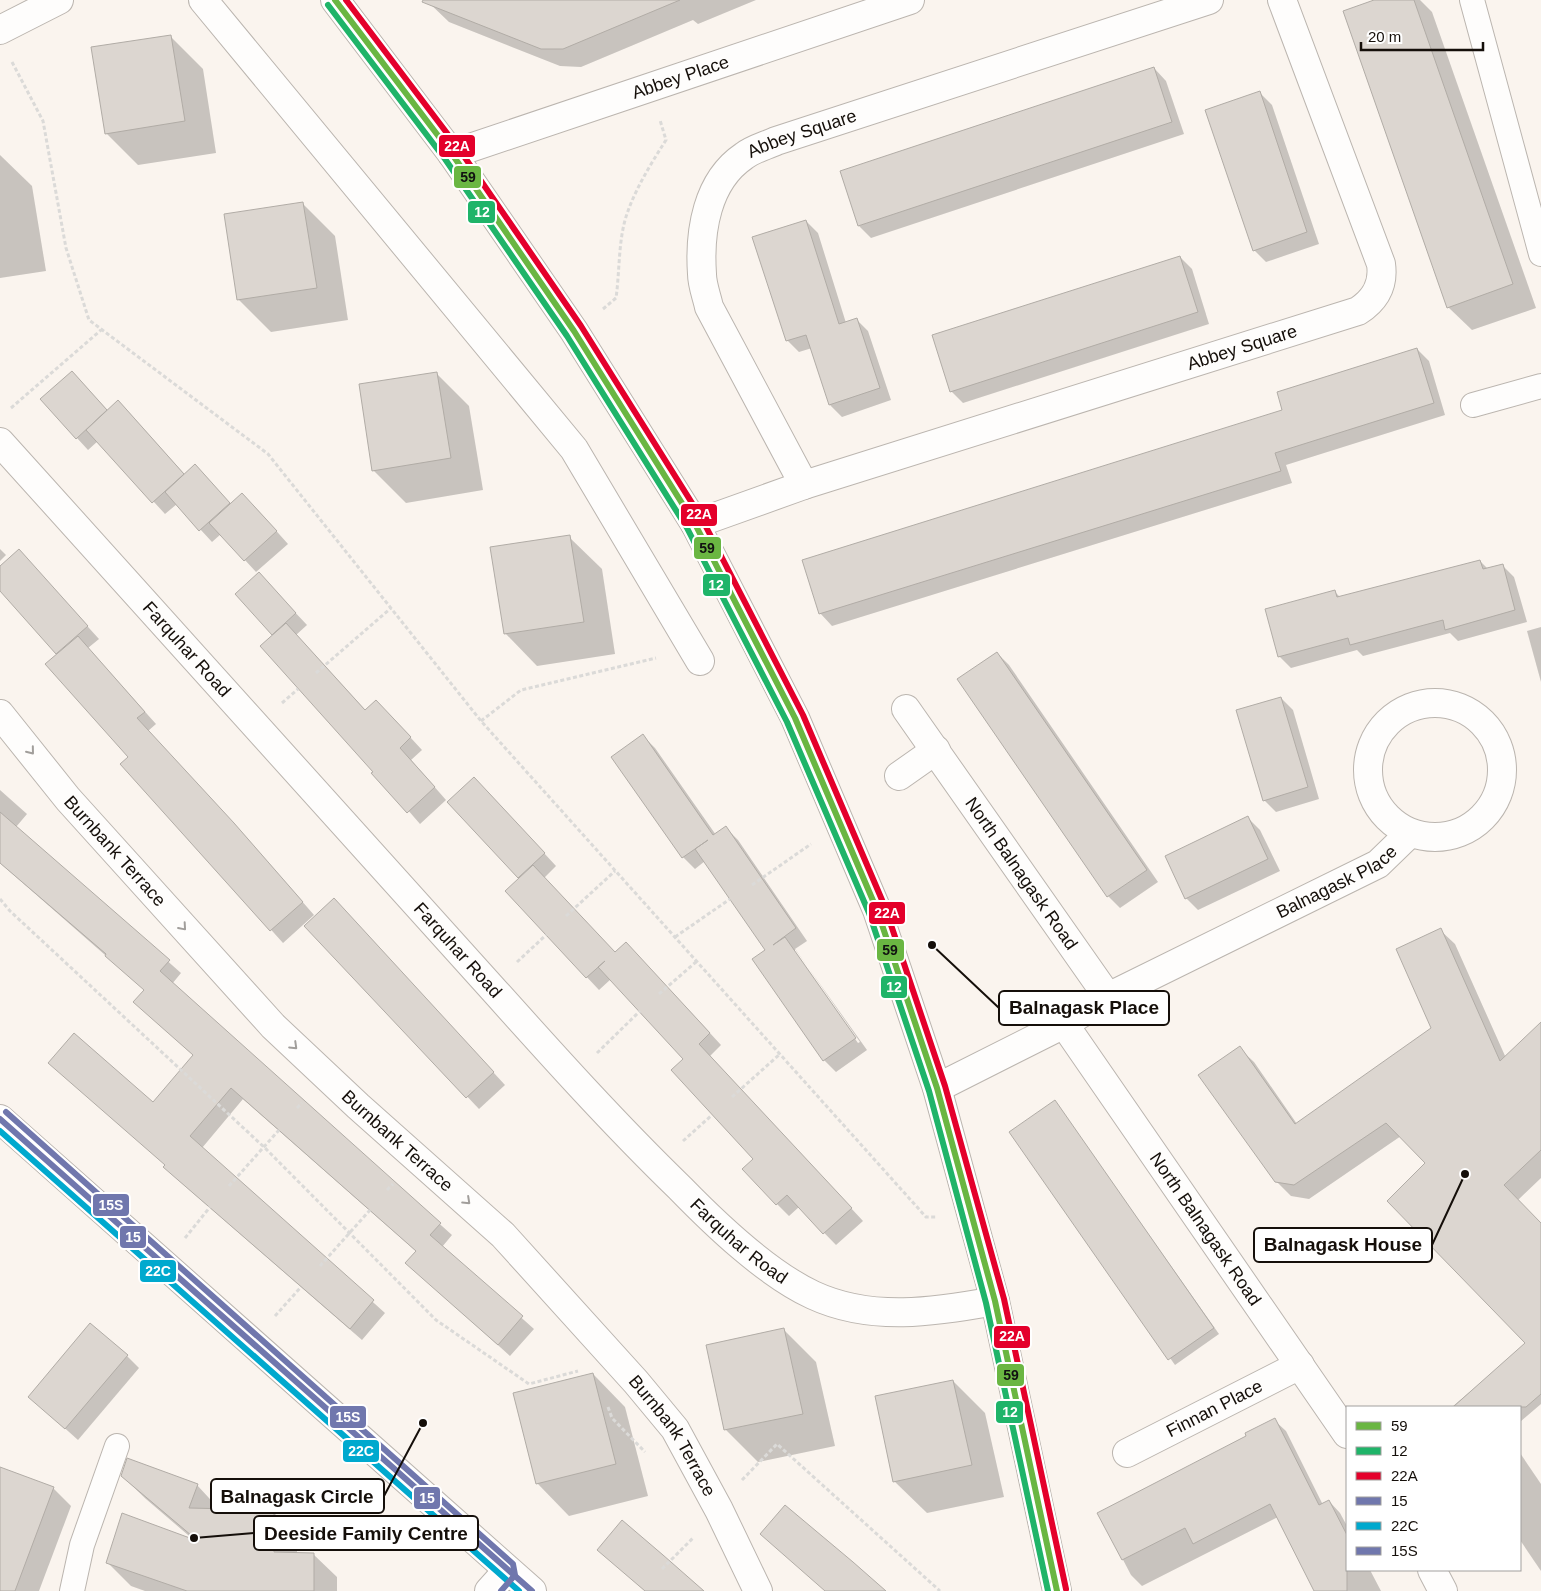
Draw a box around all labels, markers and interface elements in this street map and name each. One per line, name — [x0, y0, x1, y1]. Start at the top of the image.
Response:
scale bar — [1361, 20, 1484, 52]
text: 20 m — [1368, 28, 1401, 45]
street label: Abbey Place — [629, 52, 732, 103]
street label: Abbey Square — [744, 105, 859, 162]
line badge: 22A — [438, 134, 476, 158]
text: 22A — [444, 138, 470, 154]
line badge: 59 — [453, 165, 482, 189]
text: 59 — [460, 169, 476, 185]
line badge: 12 — [467, 200, 496, 224]
text: 12 — [474, 204, 490, 220]
street label: Abbey Square — [1185, 321, 1300, 374]
line badge: 22A — [680, 503, 718, 527]
text: 22A — [686, 506, 712, 522]
line badge: 59 — [693, 536, 722, 560]
text: 59 — [699, 540, 715, 556]
line badge: 12 — [702, 573, 731, 597]
text: 12 — [708, 577, 724, 593]
street label: Farquhar Road — [139, 598, 235, 701]
one-way arrow — [25, 746, 34, 755]
street label: Burnbank Terrace — [60, 792, 170, 910]
street label: North Balnagask Road — [961, 794, 1082, 953]
street label: Balnagask Place — [1273, 841, 1401, 922]
street label: Farquhar Road — [410, 898, 506, 1002]
line badge: 22A — [868, 901, 906, 925]
text: 22A — [874, 905, 900, 921]
one-way arrow — [177, 921, 186, 930]
line badge: 59 — [876, 938, 905, 962]
text: 59 — [882, 942, 898, 958]
line badge: 12 — [880, 975, 908, 999]
text: 12 — [886, 979, 902, 995]
callout: Balnagask Place — [999, 991, 1169, 1025]
text: Balnagask Place — [1009, 997, 1159, 1018]
one-way arrow — [288, 1040, 297, 1049]
street label: Burnbank Terrace — [338, 1086, 457, 1196]
street label: North Balnagask Road — [1146, 1149, 1265, 1309]
line badge: 15S — [92, 1193, 130, 1217]
street label: Farquhar Road — [686, 1194, 791, 1288]
one-way arrow — [461, 1195, 470, 1204]
text: 15S — [99, 1197, 123, 1213]
line badge: 15 — [119, 1225, 147, 1249]
callout: Balnagask House — [1254, 1228, 1432, 1262]
text: 15 — [125, 1229, 141, 1245]
text: Balnagask House — [1264, 1234, 1422, 1255]
line badge: 22C — [139, 1259, 177, 1283]
text: 22C — [145, 1263, 171, 1279]
line badge: 22A — [993, 1325, 1031, 1349]
text: 22A — [999, 1328, 1025, 1344]
line badge: 59 — [996, 1363, 1025, 1387]
text: 59 — [1003, 1367, 1019, 1383]
street label: Burnbank Terrace — [625, 1371, 720, 1500]
street label: Finnan Place — [1163, 1376, 1266, 1441]
line badge: 12 — [995, 1400, 1024, 1424]
text: 12 — [1002, 1404, 1018, 1420]
line badge: 15S — [329, 1405, 367, 1429]
legend — [1346, 1406, 1521, 1571]
text: 15S — [336, 1409, 360, 1425]
text: 59 — [1391, 1417, 1408, 1434]
line badge: 22C — [342, 1439, 380, 1463]
text: 12 — [1391, 1442, 1408, 1459]
text: 22C — [348, 1443, 374, 1459]
text: 22A — [1391, 1467, 1418, 1484]
callout: Balnagask Circle — [211, 1479, 384, 1513]
text: Balnagask Circle — [220, 1486, 374, 1507]
line badge: 15 — [413, 1486, 441, 1510]
text: 15 — [419, 1490, 435, 1506]
text: 15 — [1391, 1492, 1408, 1509]
callout: Deeside Family Centre — [254, 1516, 478, 1550]
text: 22C — [1391, 1517, 1419, 1534]
text: Deeside Family Centre — [264, 1523, 468, 1544]
text: 15S — [1391, 1542, 1418, 1559]

